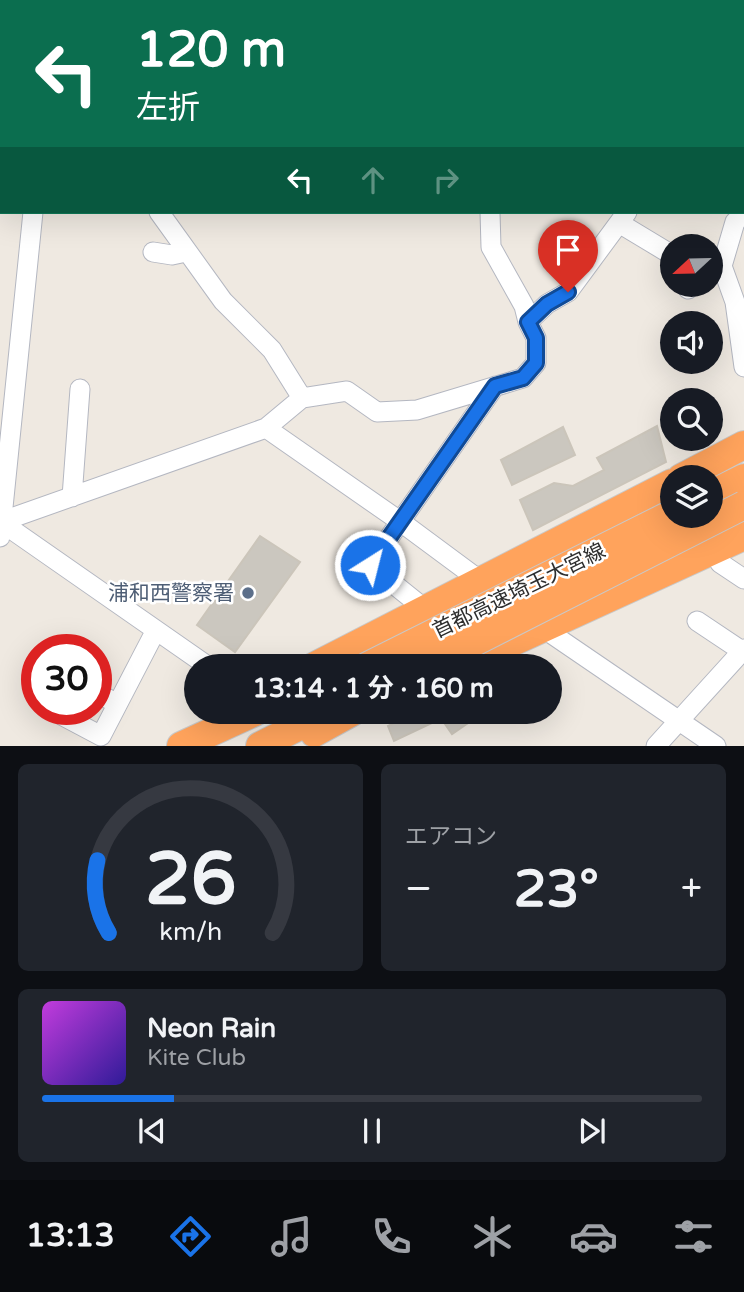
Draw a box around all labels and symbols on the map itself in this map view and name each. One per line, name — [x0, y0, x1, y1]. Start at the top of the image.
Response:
pin — [538, 220, 598, 292]
north arrow — [660, 234, 723, 298]
position arrow — [333, 528, 407, 602]
street label: 首都高速埼玉大宮線 — [429, 538, 609, 644]
place label: 浦和西警察署 — [108, 581, 234, 606]
marker: 浦和西警察署 — [240, 585, 256, 601]
speed limit sign: 30 — [21, 634, 112, 725]

